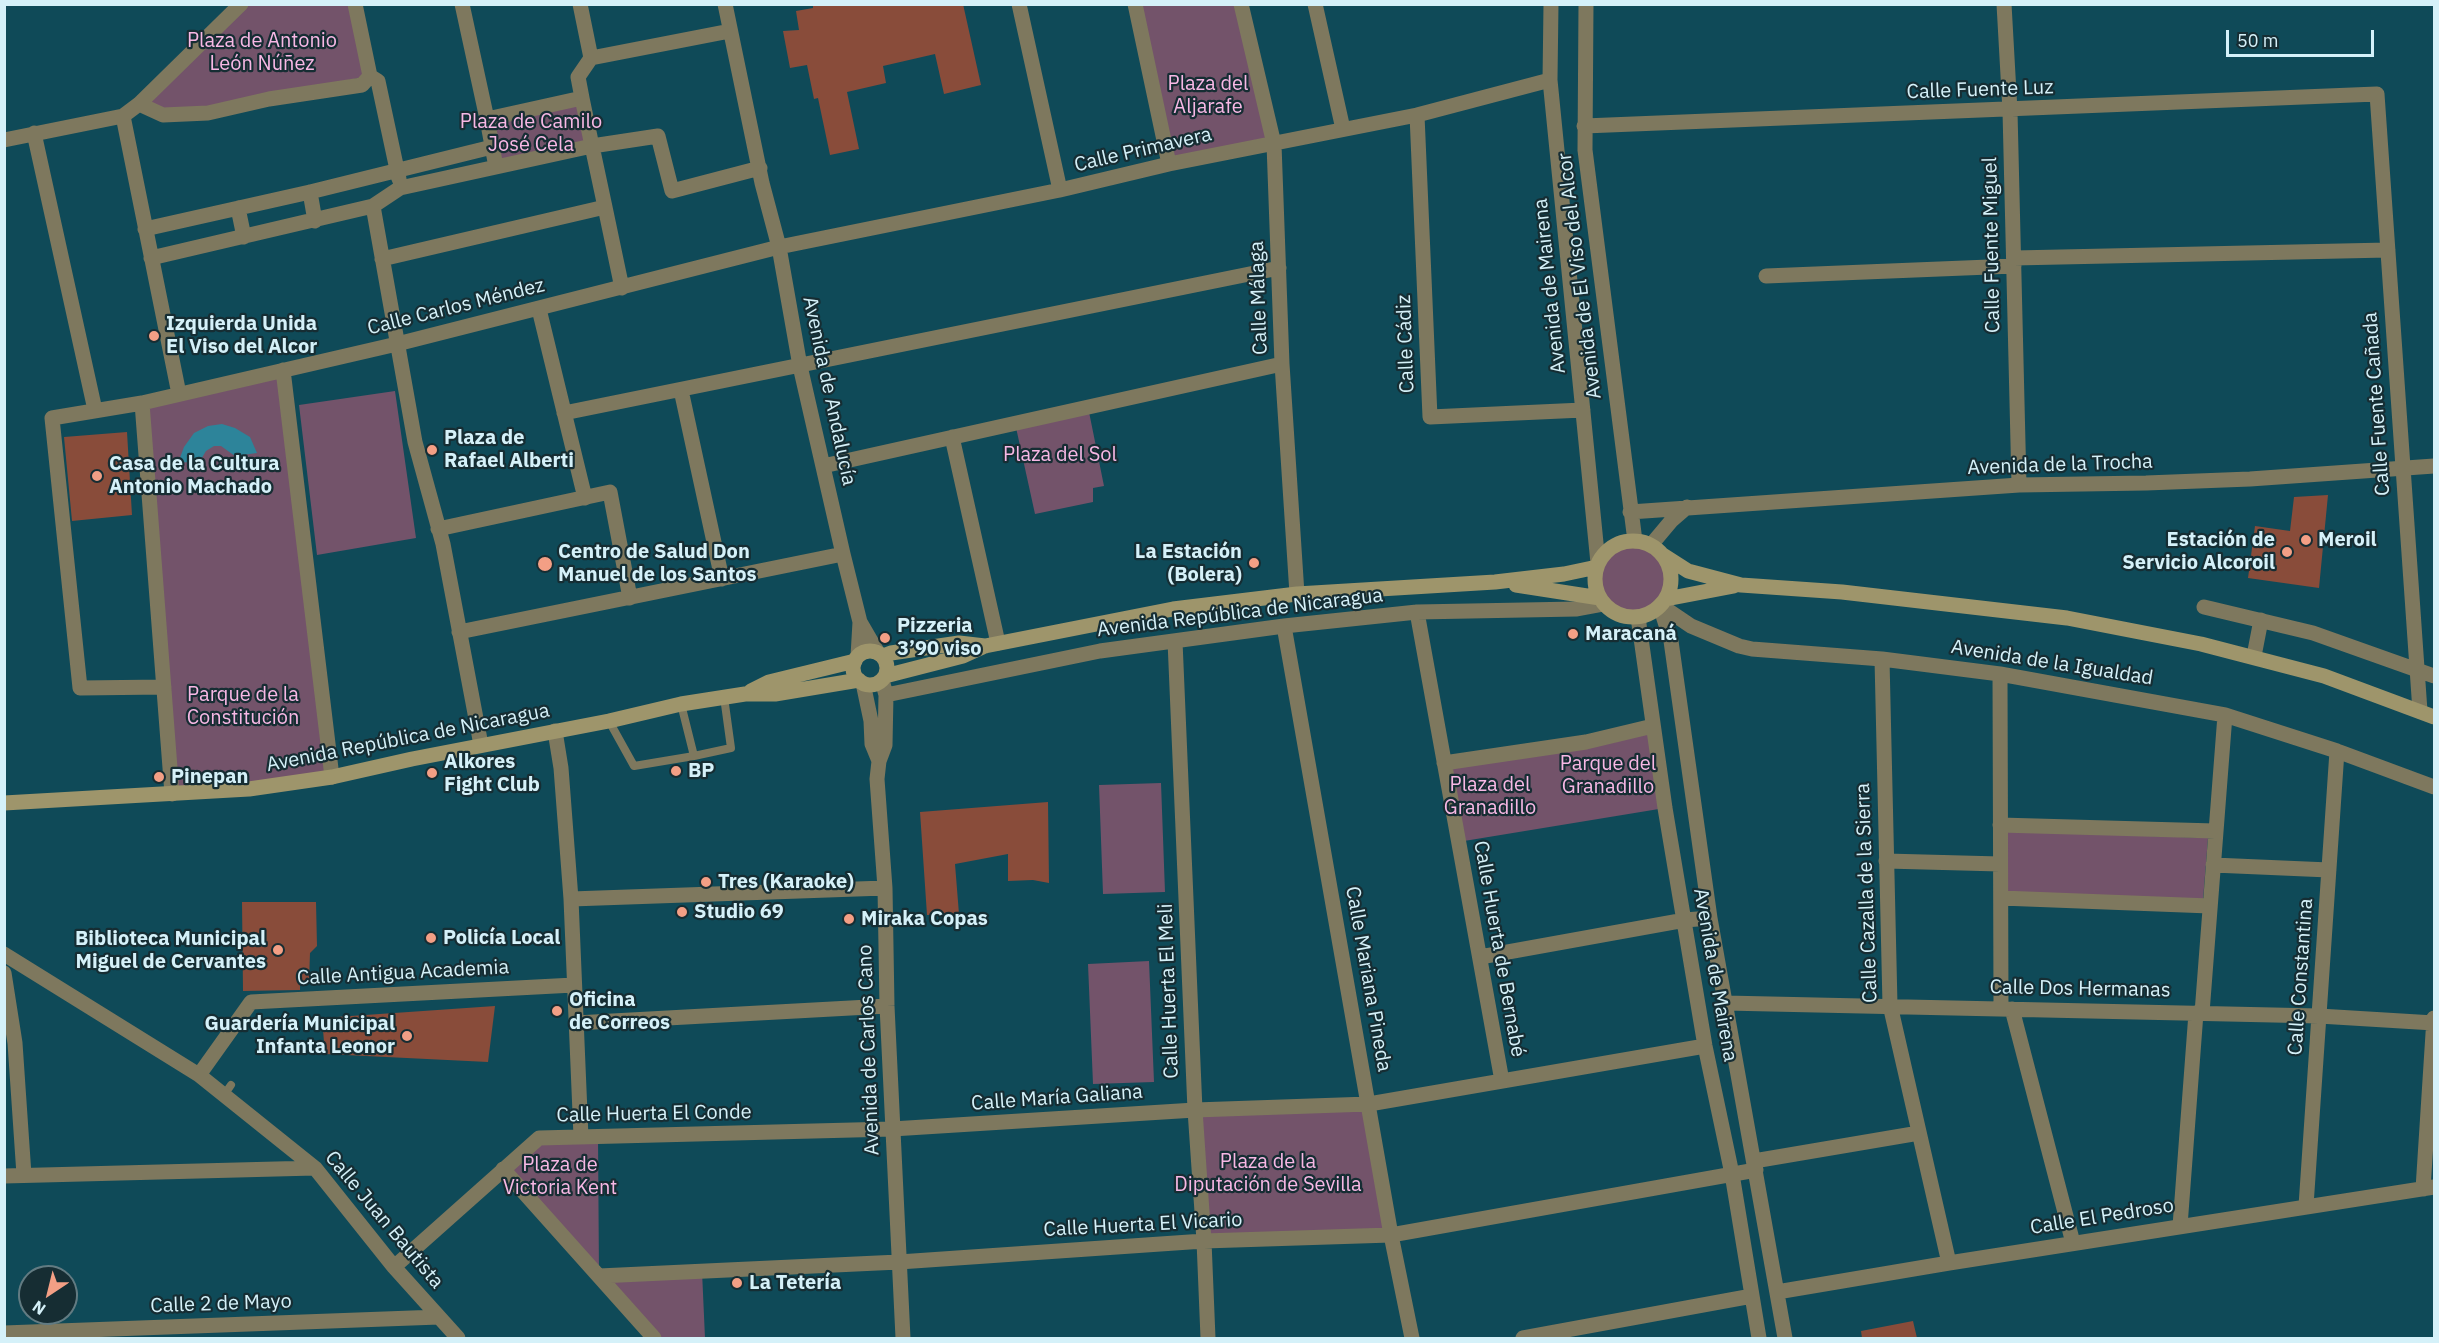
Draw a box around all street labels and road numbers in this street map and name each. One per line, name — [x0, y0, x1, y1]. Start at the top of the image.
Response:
street label: Calle Fuente Luz — [1906, 75, 2054, 105]
street label: Calle Primavera — [1072, 123, 1214, 177]
street label: Avenida de El Viso del Alcor — [1553, 152, 1607, 400]
street label: Calle Fuente Miguel — [1978, 157, 2006, 333]
street label: Avenida de Mairena — [1529, 197, 1571, 375]
street label: Calle Málaga — [1245, 241, 1273, 355]
street label: Calle Carlos Méndez — [365, 273, 547, 341]
street label: Avenida de Andalucía — [797, 294, 861, 488]
street label: Calle Cádiz — [1392, 294, 1420, 394]
street label: Calle Fuente Cañada — [2359, 311, 2395, 497]
street label: Avenida de la Trocha — [1967, 450, 2153, 480]
street label: Avenida República de Nicaragua — [1096, 584, 1384, 642]
street label: Avenida de la Igualdad — [1949, 635, 2155, 691]
street label: Avenida República de Nicaragua — [264, 699, 552, 777]
street label: Calle Cazalla de la Sierra — [1851, 783, 1883, 1003]
street label: Calle Huerta de Bernabé — [1468, 839, 1530, 1059]
street label: Calle Mariana Pineda — [1340, 884, 1396, 1074]
street label: Avenida de Mairena — [1688, 886, 1742, 1064]
street label: Calle Constantina — [2284, 898, 2318, 1056]
street label: Calle Huerta El Meli — [1154, 903, 1184, 1079]
street label: Avenida de Carlos Cano — [853, 944, 885, 1156]
street label: Calle Antigua Academia — [296, 955, 510, 991]
street label: Calle Dos Hermanas — [1989, 975, 2171, 1003]
street label: Calle María Galiana — [970, 1080, 1144, 1116]
street label: Calle Huerta El Conde — [556, 1100, 752, 1128]
street label: Calle Juan Bautista — [319, 1146, 449, 1294]
street label: Calle El Pedroso — [2028, 1194, 2176, 1240]
street label: Calle Huerta El Vicario — [1043, 1208, 1243, 1242]
street label: Calle 2 de Mayo — [150, 1290, 292, 1318]

